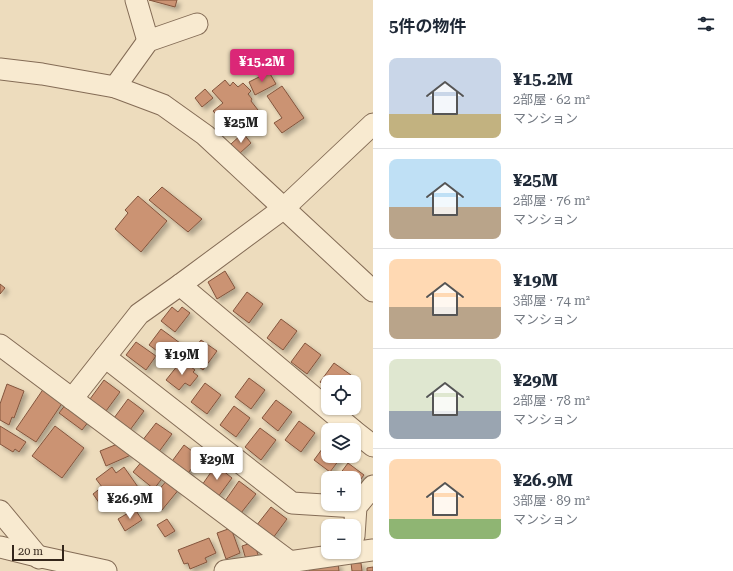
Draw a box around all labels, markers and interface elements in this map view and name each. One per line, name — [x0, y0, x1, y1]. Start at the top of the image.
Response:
icon: filters — [695, 13, 717, 35]
text: 5件の物件 — [389, 16, 467, 36]
pin: ¥15.2M — [229, 49, 295, 83]
text: ¥15.2M — [239, 54, 285, 69]
text: ¥15.2M — [513, 69, 573, 89]
icon: home — [421, 74, 469, 122]
text: 2部屋 · 62 m² — [513, 92, 590, 107]
pin: ¥25M — [217, 110, 265, 144]
text: マンション — [513, 111, 578, 126]
text: ¥25M — [224, 115, 258, 130]
text: ¥25M — [513, 170, 558, 190]
icon: home — [421, 175, 469, 223]
text: 2部屋 · 76 m² — [513, 193, 590, 208]
text: マンション — [513, 212, 578, 227]
text: ¥19M — [513, 270, 558, 290]
icon: home — [421, 275, 469, 323]
text: 3部屋 · 74 m² — [513, 293, 590, 308]
text: マンション — [513, 312, 578, 327]
pin: ¥19M — [158, 342, 206, 376]
text: ¥19M — [165, 347, 199, 362]
text: ¥29M — [513, 370, 558, 390]
map controls — [321, 375, 361, 559]
button: locate — [321, 375, 361, 415]
icon: home — [421, 375, 469, 423]
text: 2部屋 · 78 m² — [513, 393, 590, 408]
text: マンション — [513, 412, 578, 427]
button: layers — [321, 423, 361, 463]
pin: ¥29M — [193, 447, 241, 481]
text: ¥29M — [200, 452, 234, 467]
text: ¥26.9M — [513, 470, 573, 490]
button: + — [321, 471, 361, 511]
icon: home — [421, 475, 469, 523]
pin: ¥26.9M — [97, 486, 163, 520]
text: ¥26.9M — [107, 491, 153, 506]
text: 3部屋 · 89 m² — [513, 493, 590, 508]
text: マンション — [513, 512, 578, 527]
button: − — [321, 519, 361, 559]
scale bar — [12, 543, 64, 562]
text: 20 m — [18, 545, 43, 558]

